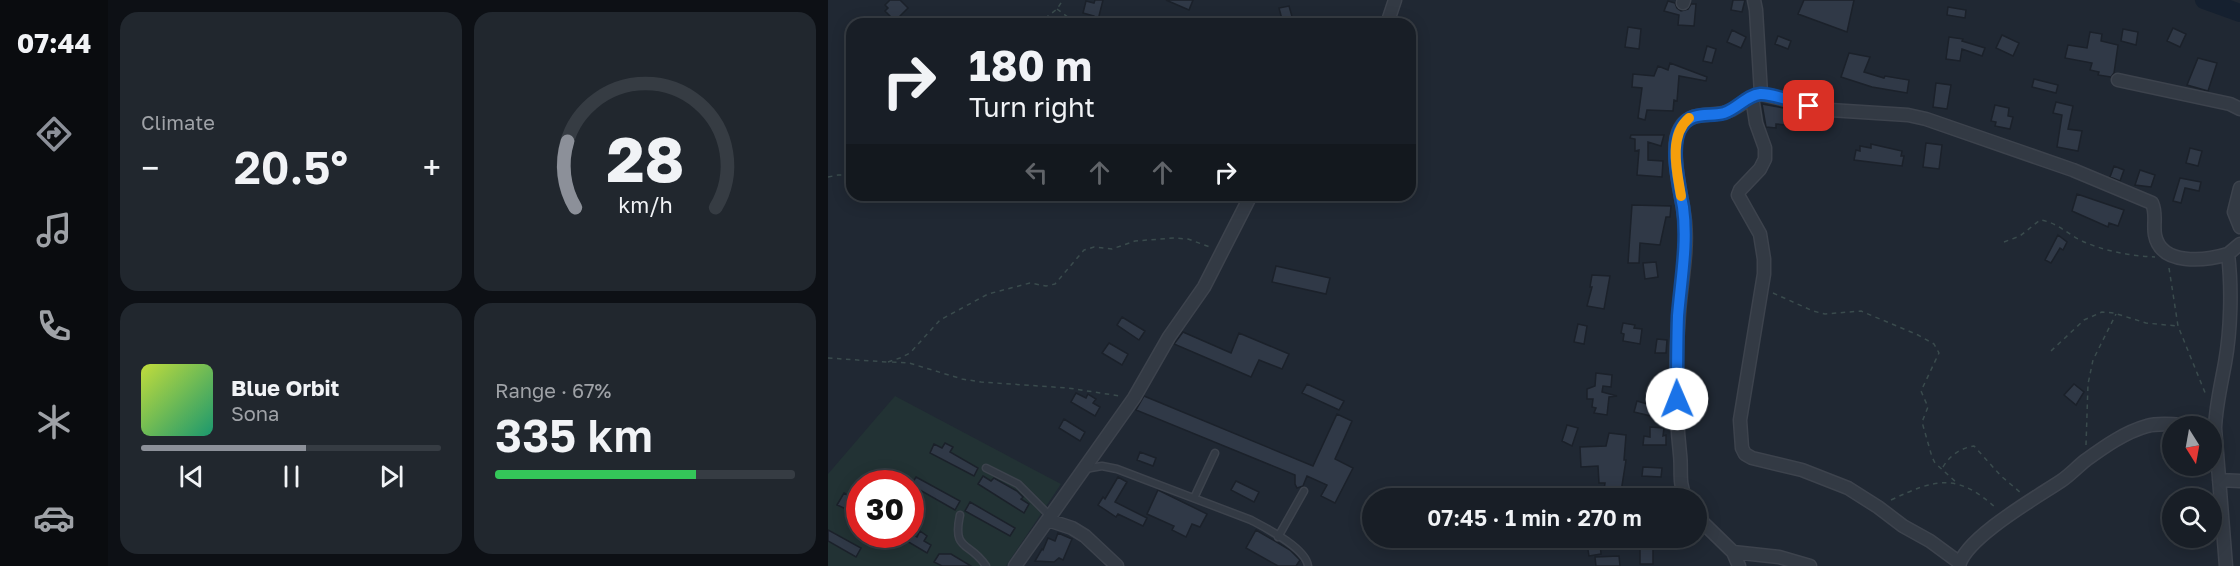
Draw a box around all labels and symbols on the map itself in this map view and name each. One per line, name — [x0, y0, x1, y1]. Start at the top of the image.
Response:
pin — [1783, 80, 1834, 131]
position arrow — [1645, 367, 1709, 431]
north arrow — [2162, 416, 2222, 476]
speed limit sign: 30 — [846, 470, 924, 548]

